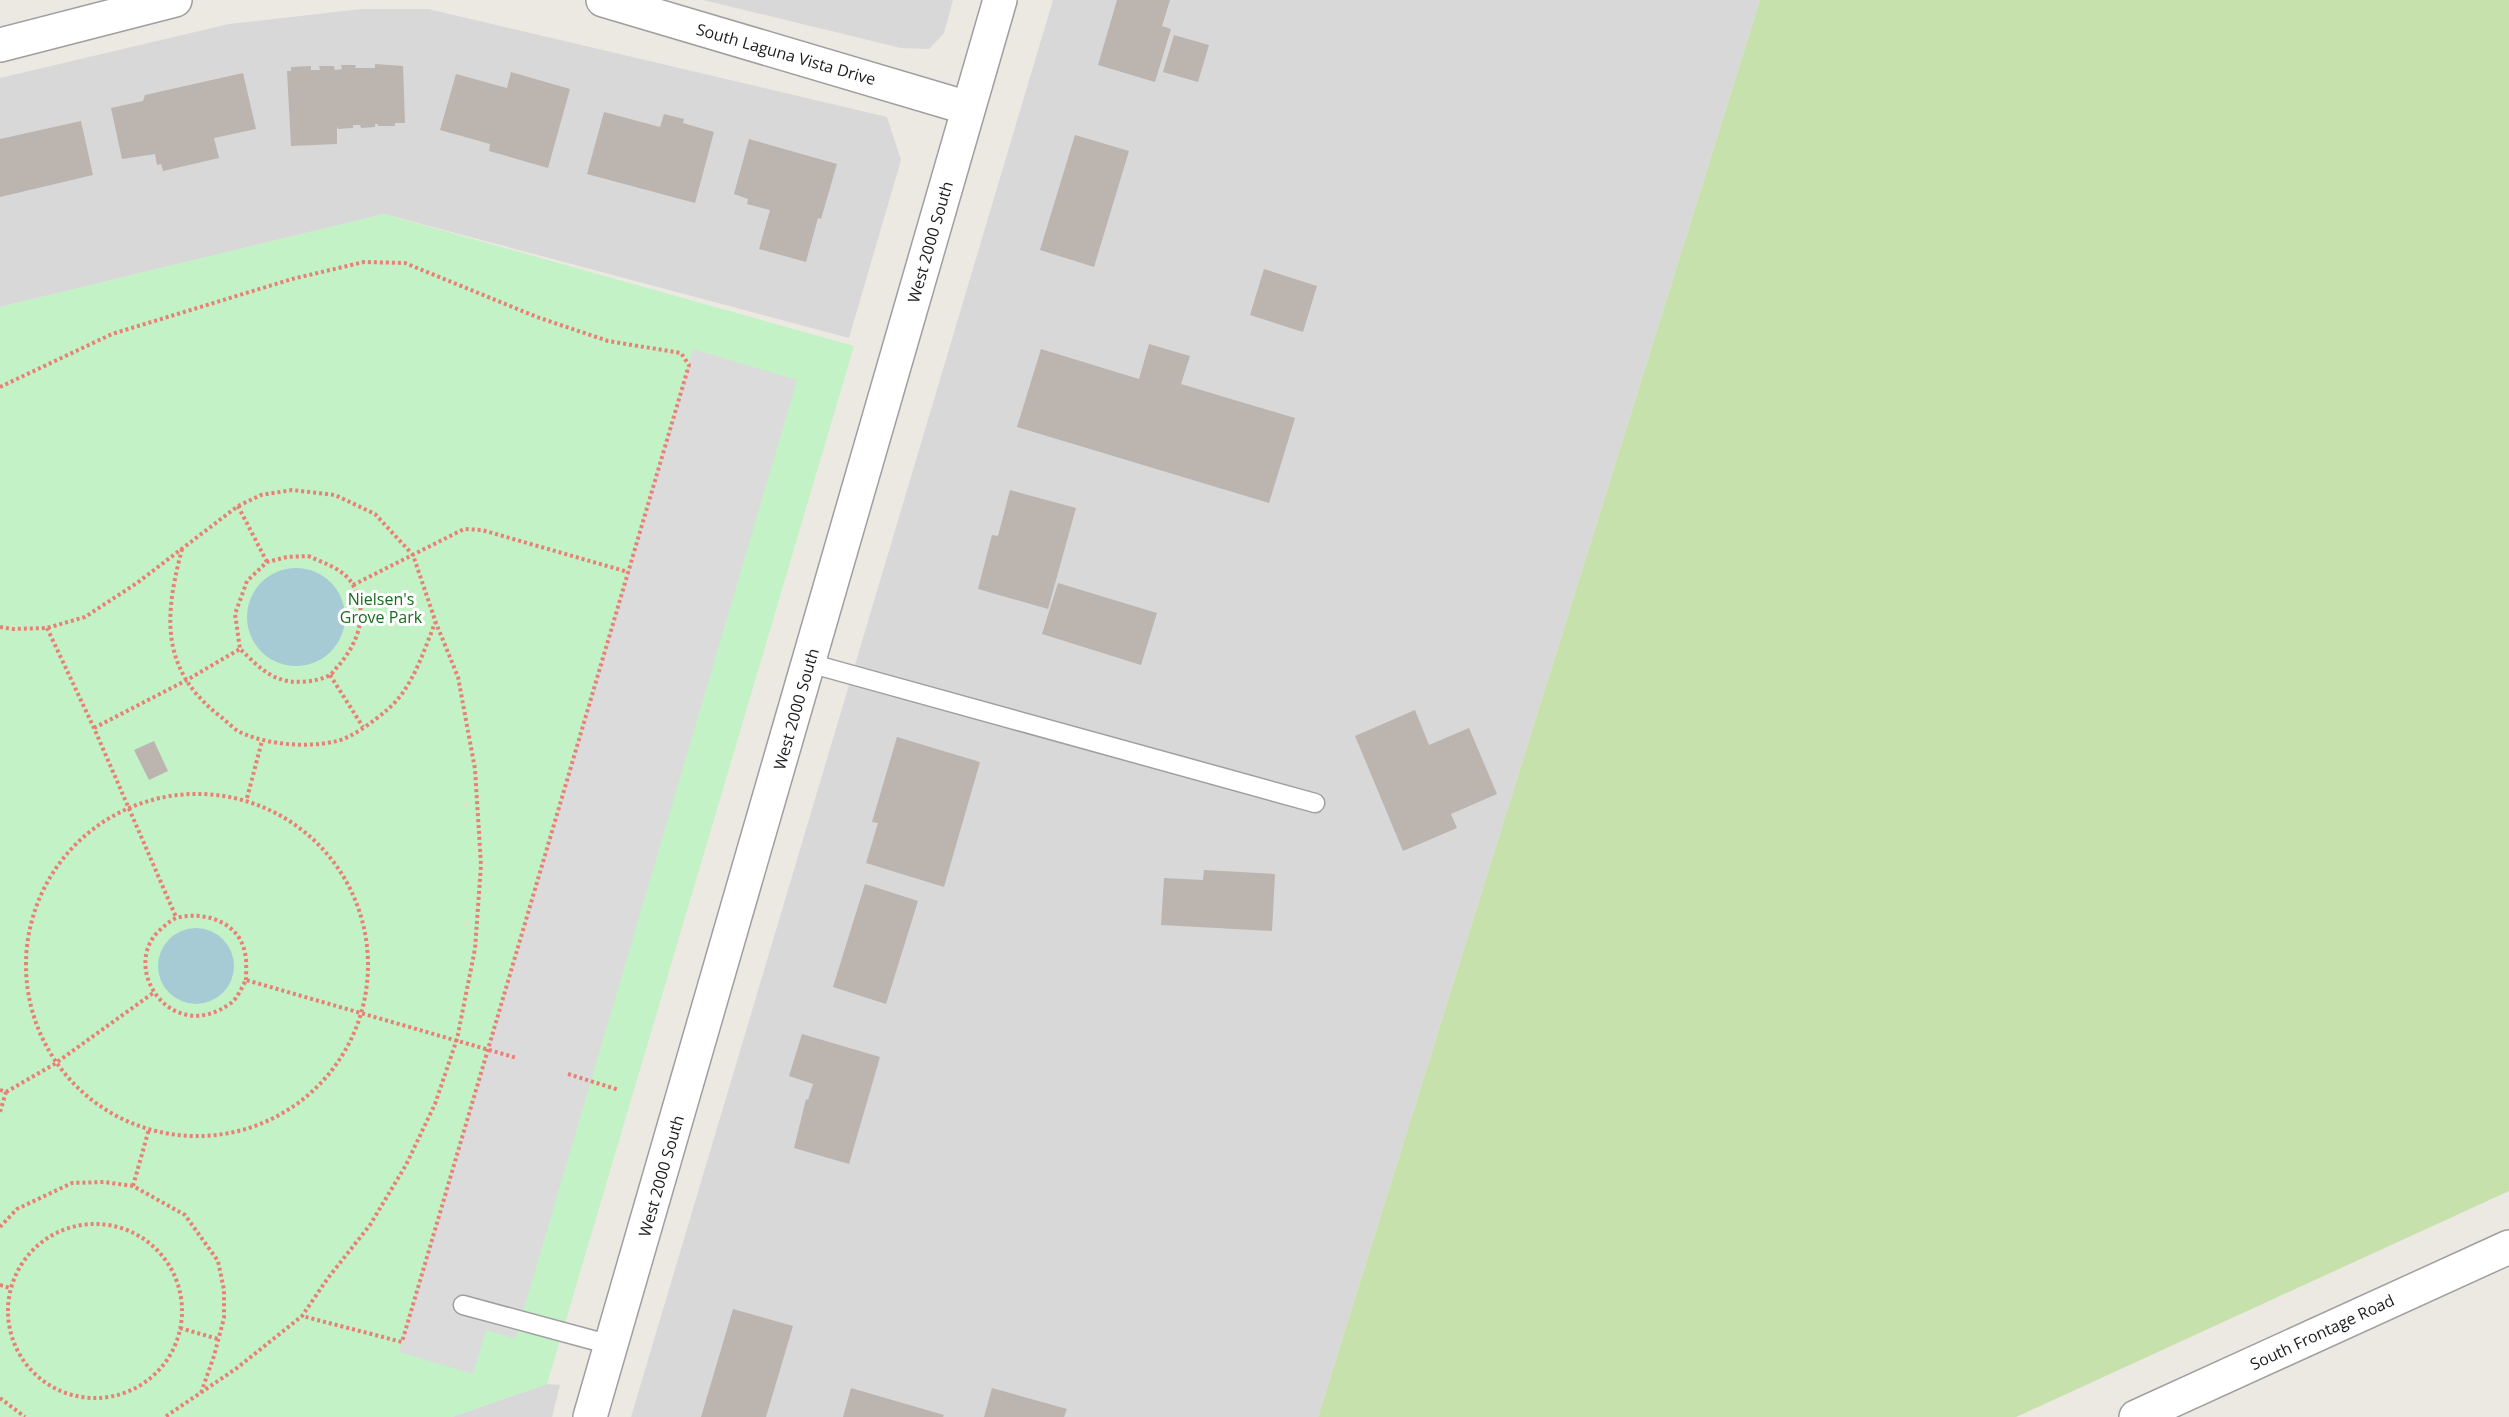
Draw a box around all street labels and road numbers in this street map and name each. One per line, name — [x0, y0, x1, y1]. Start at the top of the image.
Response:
street label: South Laguna Vista Drive — [694, 18, 878, 90]
street label: West 2000 South — [902, 179, 958, 305]
street label: West 2000 South — [768, 646, 824, 772]
street label: West 2000 South — [633, 1113, 689, 1239]
street label: South Frontage Road — [2246, 1289, 2398, 1375]

